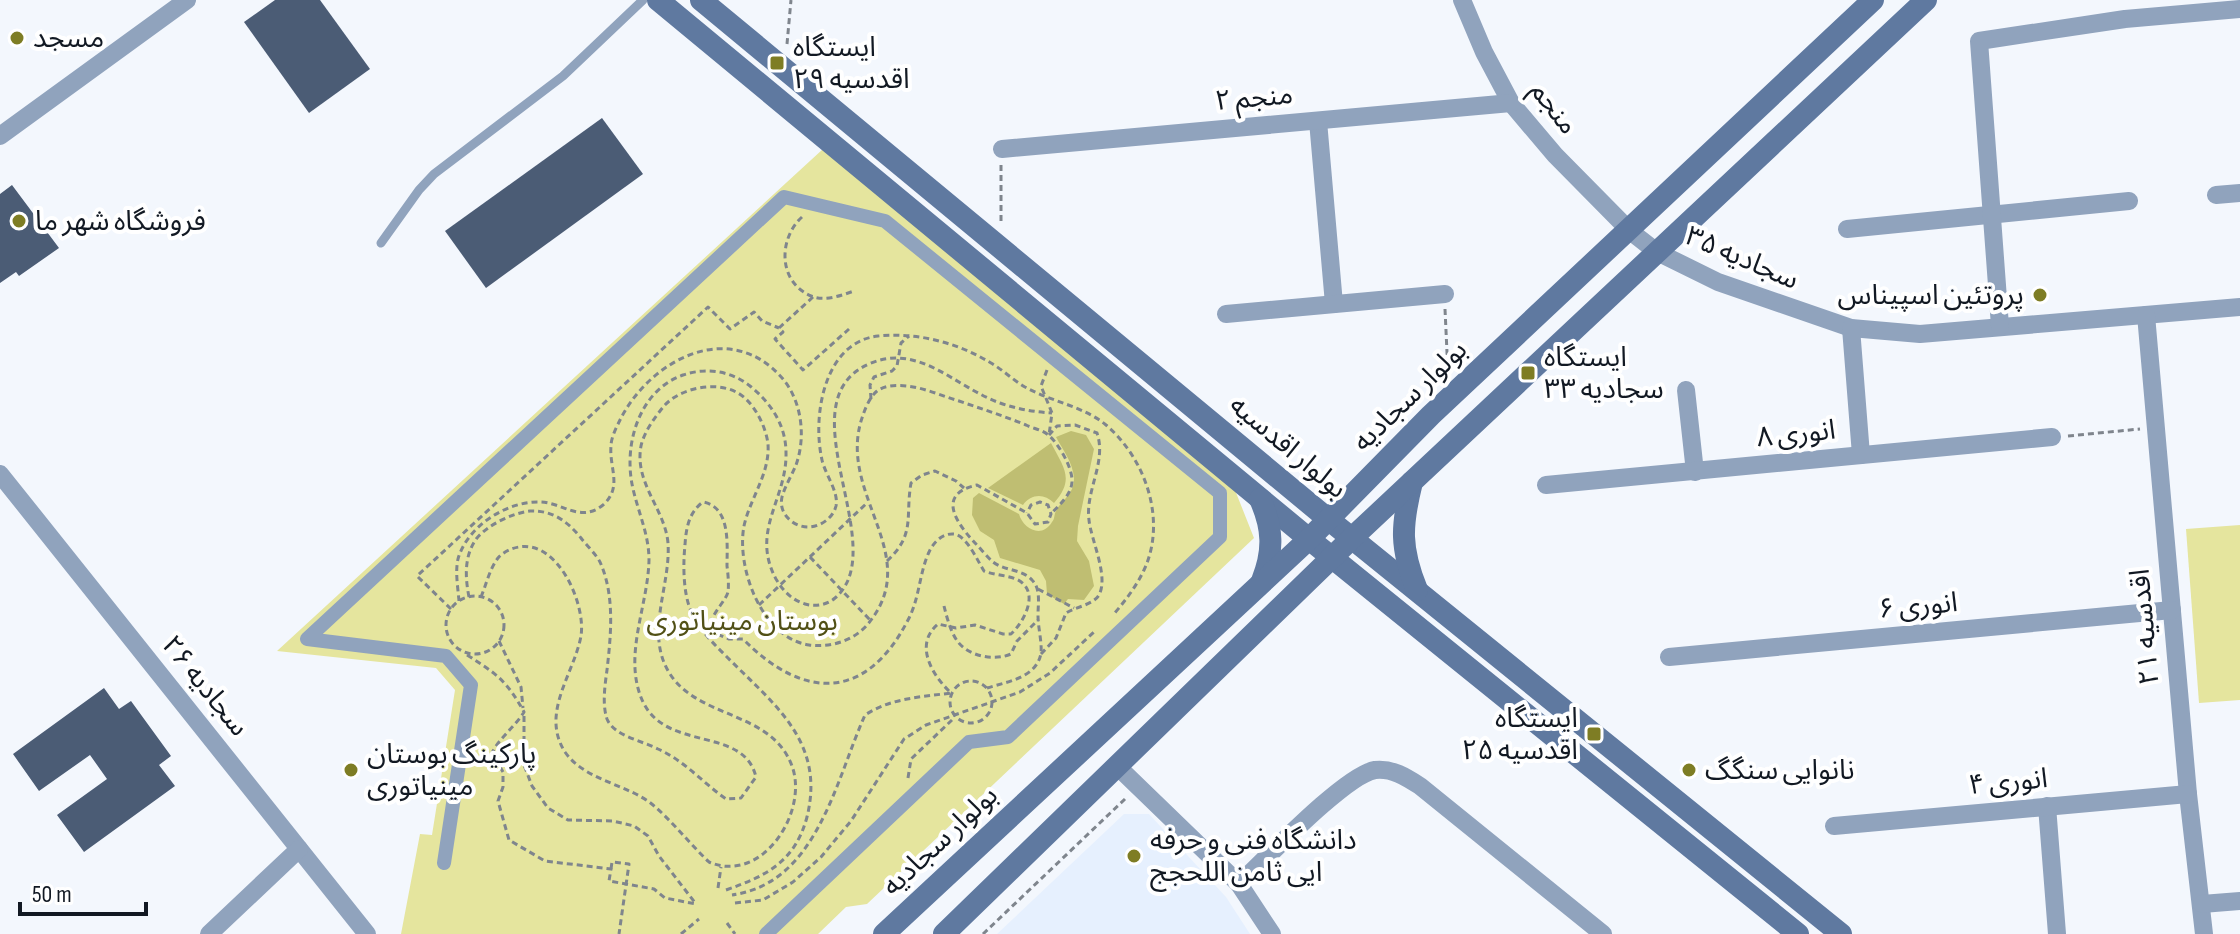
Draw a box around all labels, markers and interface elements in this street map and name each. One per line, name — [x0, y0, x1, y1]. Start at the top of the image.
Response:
place label: مسجد — [33, 22, 104, 55]
marker: مسجد — [8, 29, 26, 47]
place label: ایستگاه اقدسیه ۲۹ — [793, 31, 910, 96]
marker: ایستگاه اقدسیه ۲۹ — [768, 54, 786, 72]
street label: منجم — [1520, 75, 1585, 143]
street label: منجم ۲ — [1214, 78, 1295, 122]
place label: فروشگاه شهر ما — [35, 205, 206, 238]
marker: فروشگاه شهر ما — [10, 212, 28, 230]
street label: سجادیه ۳۵ — [1680, 219, 1804, 297]
place label: پروتئین اسپیناس — [1838, 279, 2024, 312]
marker: پروتئین اسپیناس — [2031, 286, 2049, 304]
street label: بولوار سجادیه — [1346, 333, 1474, 459]
place label: ایستگاه سجادیه ۳۳ — [1544, 341, 1664, 406]
marker: ایستگاه سجادیه ۳۳ — [1519, 364, 1537, 382]
street label: بولوار اقدسیه — [1223, 388, 1353, 506]
street label: انوری ۸ — [1755, 413, 1837, 455]
street label: اقدسیه ۲۱ — [2123, 567, 2167, 687]
street label: انوری ۶ — [1877, 586, 1959, 626]
park label: بوستان مینیاتوری — [646, 605, 838, 638]
street label: سجادیه ۲۶ — [154, 629, 256, 743]
place label: ایستگاه اقدسیه ۲۵ — [1461, 702, 1578, 767]
marker: ایستگاه اقدسیه ۲۵ — [1585, 725, 1603, 743]
place label: پارکینگ بوستان مینیاتوری — [367, 738, 537, 803]
place label: نانوایی سنگگ — [1705, 754, 1855, 787]
marker: پارکینگ بوستان مینیاتوری — [342, 761, 360, 779]
marker: نانوایی سنگگ — [1680, 761, 1698, 779]
street label: انوری ۴ — [1967, 762, 2049, 802]
street label: بولوار سجادیه — [875, 779, 1005, 903]
place label: دانشگاه فنی و حرفه ایی ثامن اللحجج — [1150, 824, 1357, 892]
marker: دانشگاه فنی و حرفه ایی ثامن اللحجج — [1125, 847, 1143, 865]
scale bar — [20, 866, 146, 916]
text: 50 m — [32, 880, 72, 909]

